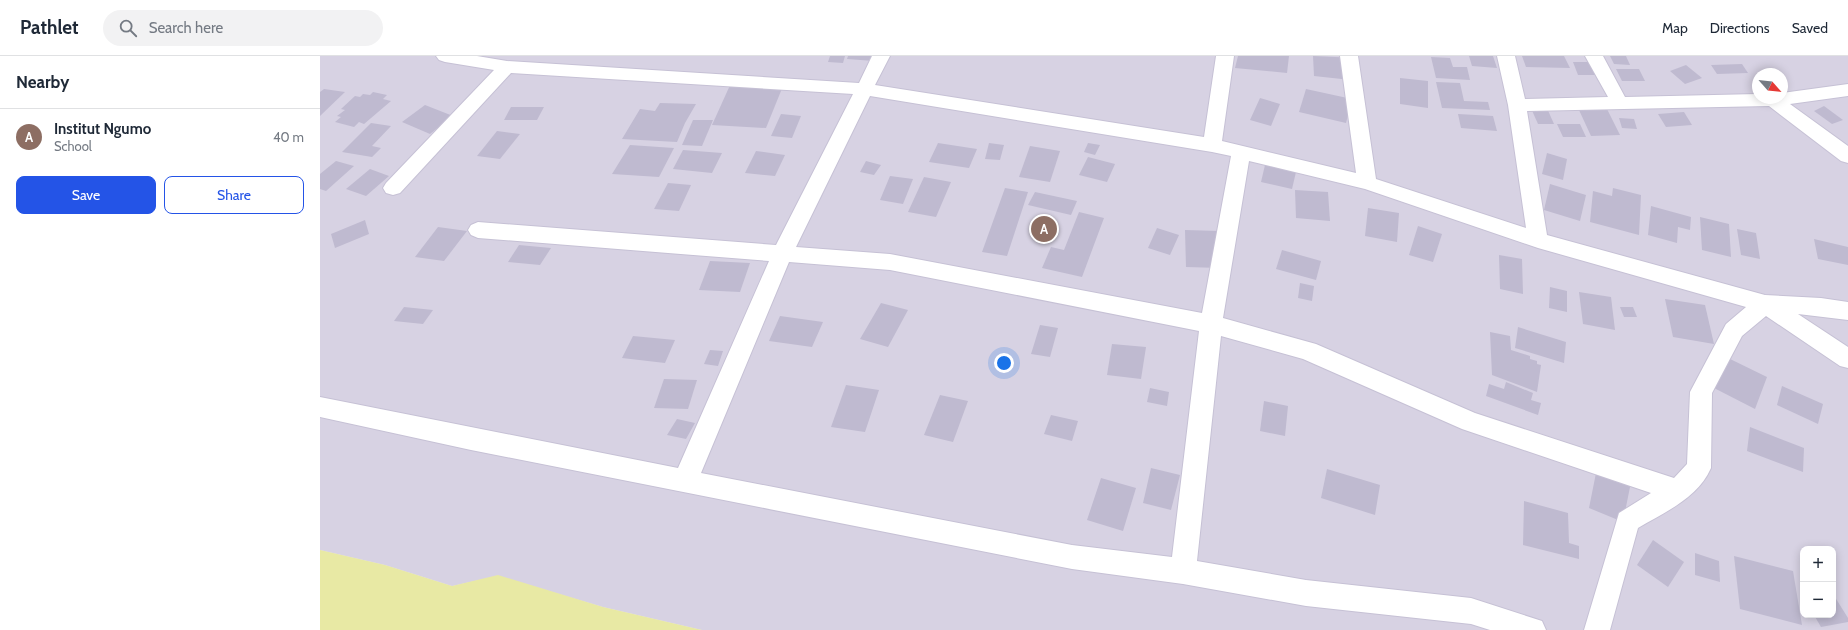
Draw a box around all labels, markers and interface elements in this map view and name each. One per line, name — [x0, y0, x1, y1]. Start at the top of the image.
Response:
search box — [103, 10, 383, 46]
text: Pathlet — [20, 16, 79, 39]
icon: search — [117, 17, 139, 39]
text: Search here — [149, 19, 223, 37]
text: Map — [1662, 19, 1688, 37]
text: Directions — [1710, 19, 1770, 37]
text: Saved — [1792, 19, 1828, 37]
north arrow — [1752, 68, 1788, 104]
text: Nearby — [16, 72, 69, 92]
text: Institut Ngumo — [54, 120, 151, 138]
text: A — [25, 129, 33, 145]
text: 40 m — [273, 129, 304, 145]
text: School — [54, 138, 92, 154]
button: Save — [16, 176, 156, 214]
button: Share — [164, 176, 304, 214]
pin: A — [1031, 214, 1057, 244]
your location — [994, 353, 1014, 373]
map controls — [1800, 546, 1836, 618]
button: + — [1800, 546, 1836, 582]
button: − — [1800, 582, 1836, 618]

